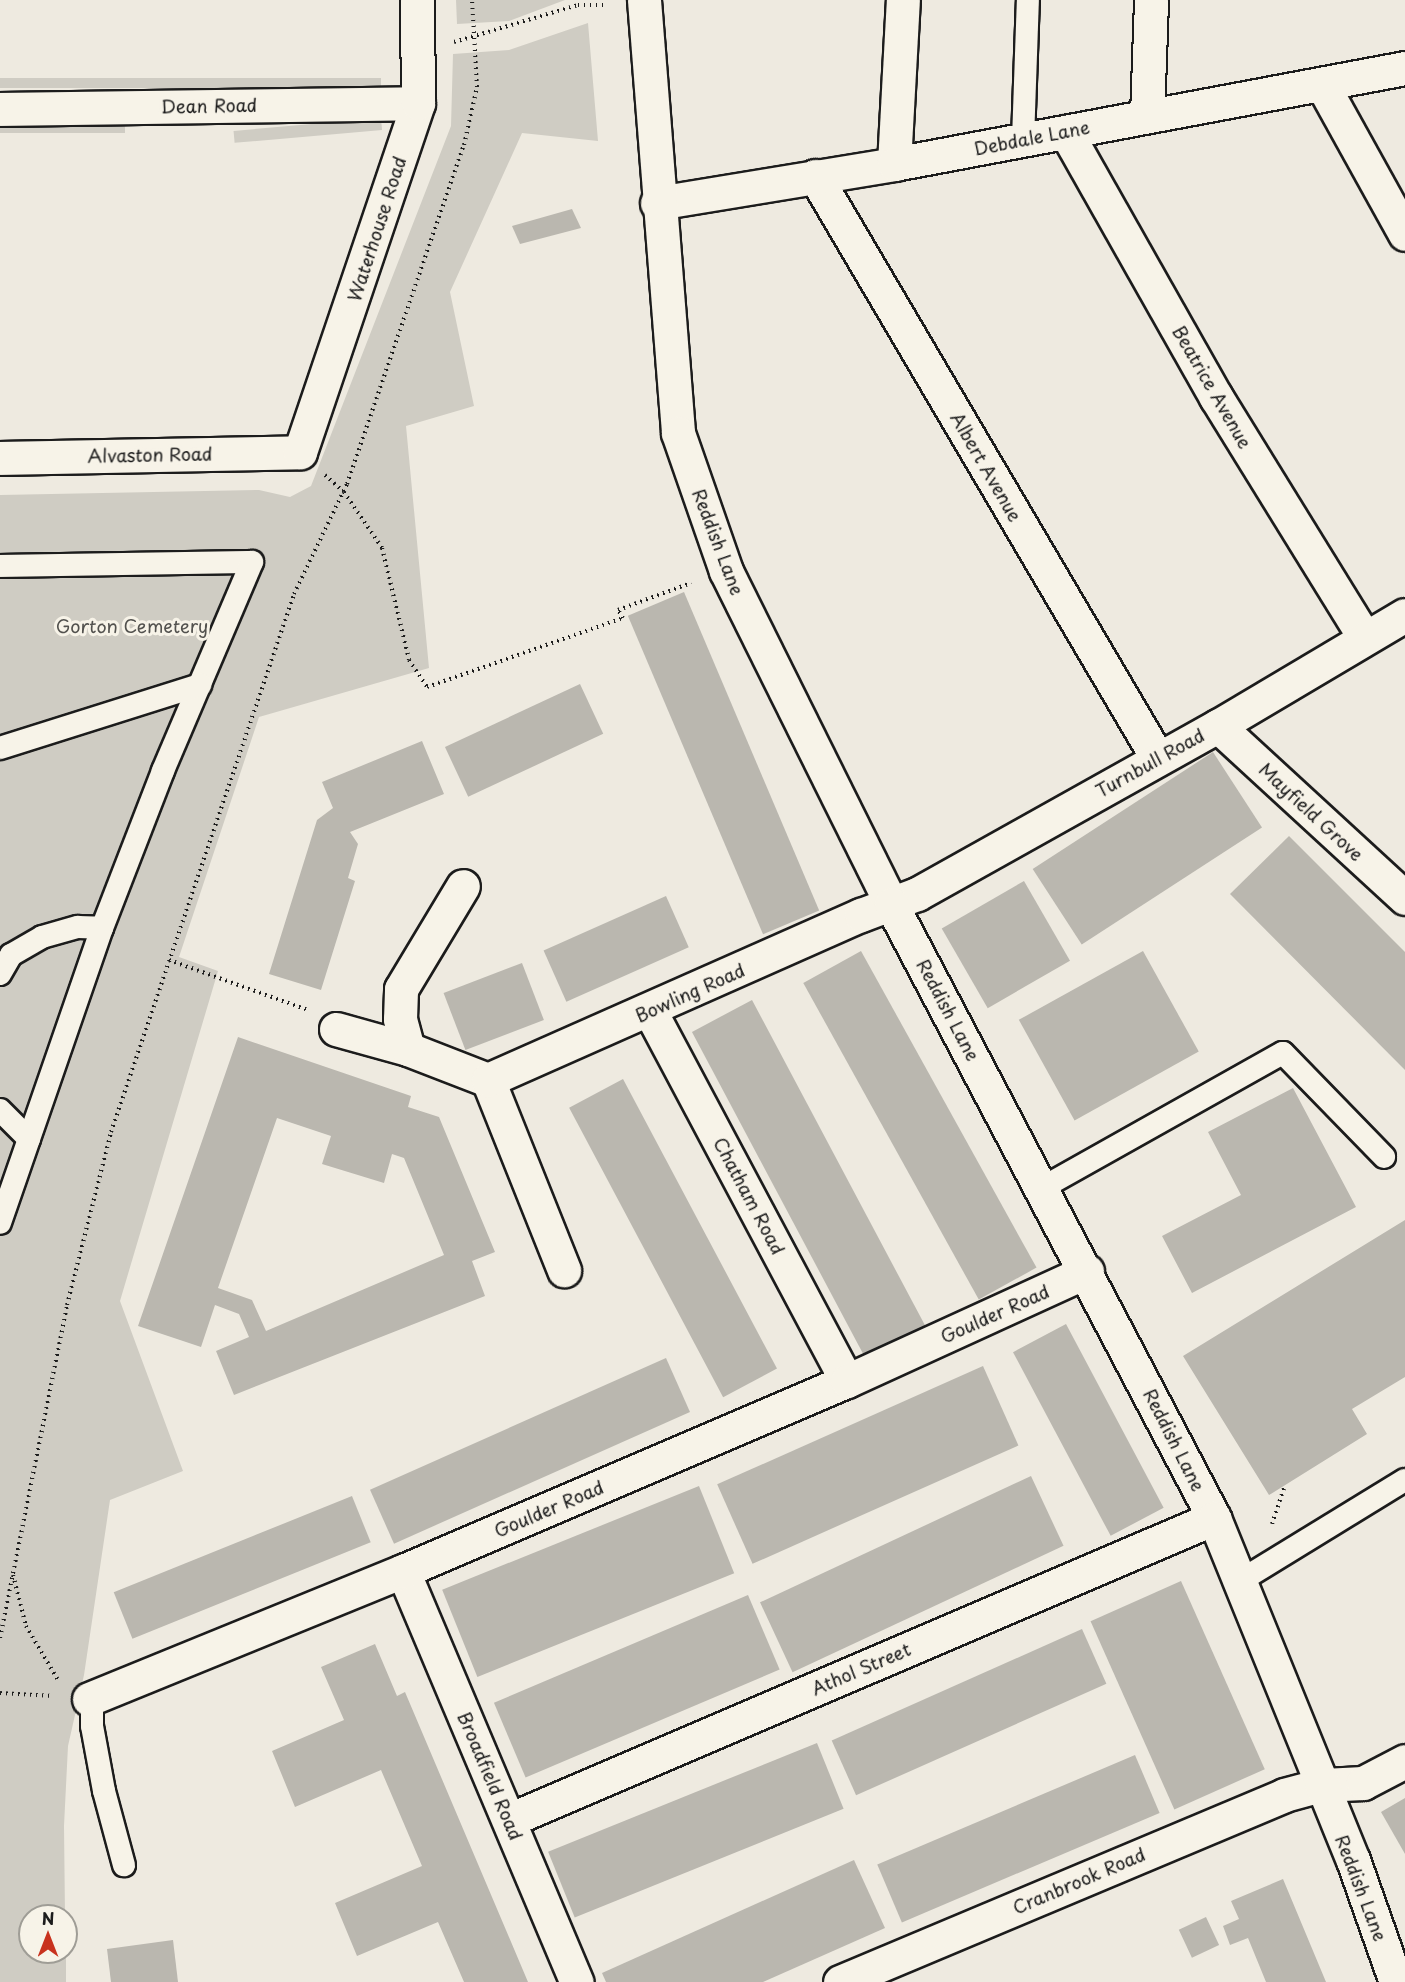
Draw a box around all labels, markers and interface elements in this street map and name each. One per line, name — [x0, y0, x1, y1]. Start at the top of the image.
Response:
street label: Dean Road — [161, 94, 257, 118]
street label: Debdale Lane — [972, 116, 1092, 160]
street label: Waterhouse Road — [343, 153, 411, 305]
street label: Beatrice Avenue — [1168, 321, 1256, 453]
street label: Albert Avenue — [946, 409, 1026, 525]
street label: Alvaston Road — [87, 443, 213, 467]
street label: Reddish Lane — [688, 486, 748, 598]
park label: Gorton Cemetery — [56, 615, 208, 637]
street label: Turnbull Road — [1092, 724, 1208, 802]
street label: Mayfield Grove — [1255, 758, 1367, 866]
street label: Reddish Lane — [912, 955, 984, 1065]
street label: Bowling Road — [632, 959, 748, 1027]
street label: Chatham Road — [709, 1134, 789, 1258]
street label: Goulder Road — [937, 1280, 1053, 1348]
street label: Reddish Lane — [1139, 1385, 1209, 1495]
street label: Goulder Road — [491, 1476, 607, 1542]
street label: Athol Street — [808, 1638, 914, 1700]
street label: Broadfield Road — [453, 1708, 527, 1844]
street label: Reddish Lane — [1331, 1832, 1391, 1944]
street label: Cranbrook Road — [1009, 1843, 1149, 1919]
north arrow — [18, 1904, 78, 1964]
text: N — [42, 1906, 54, 1930]

